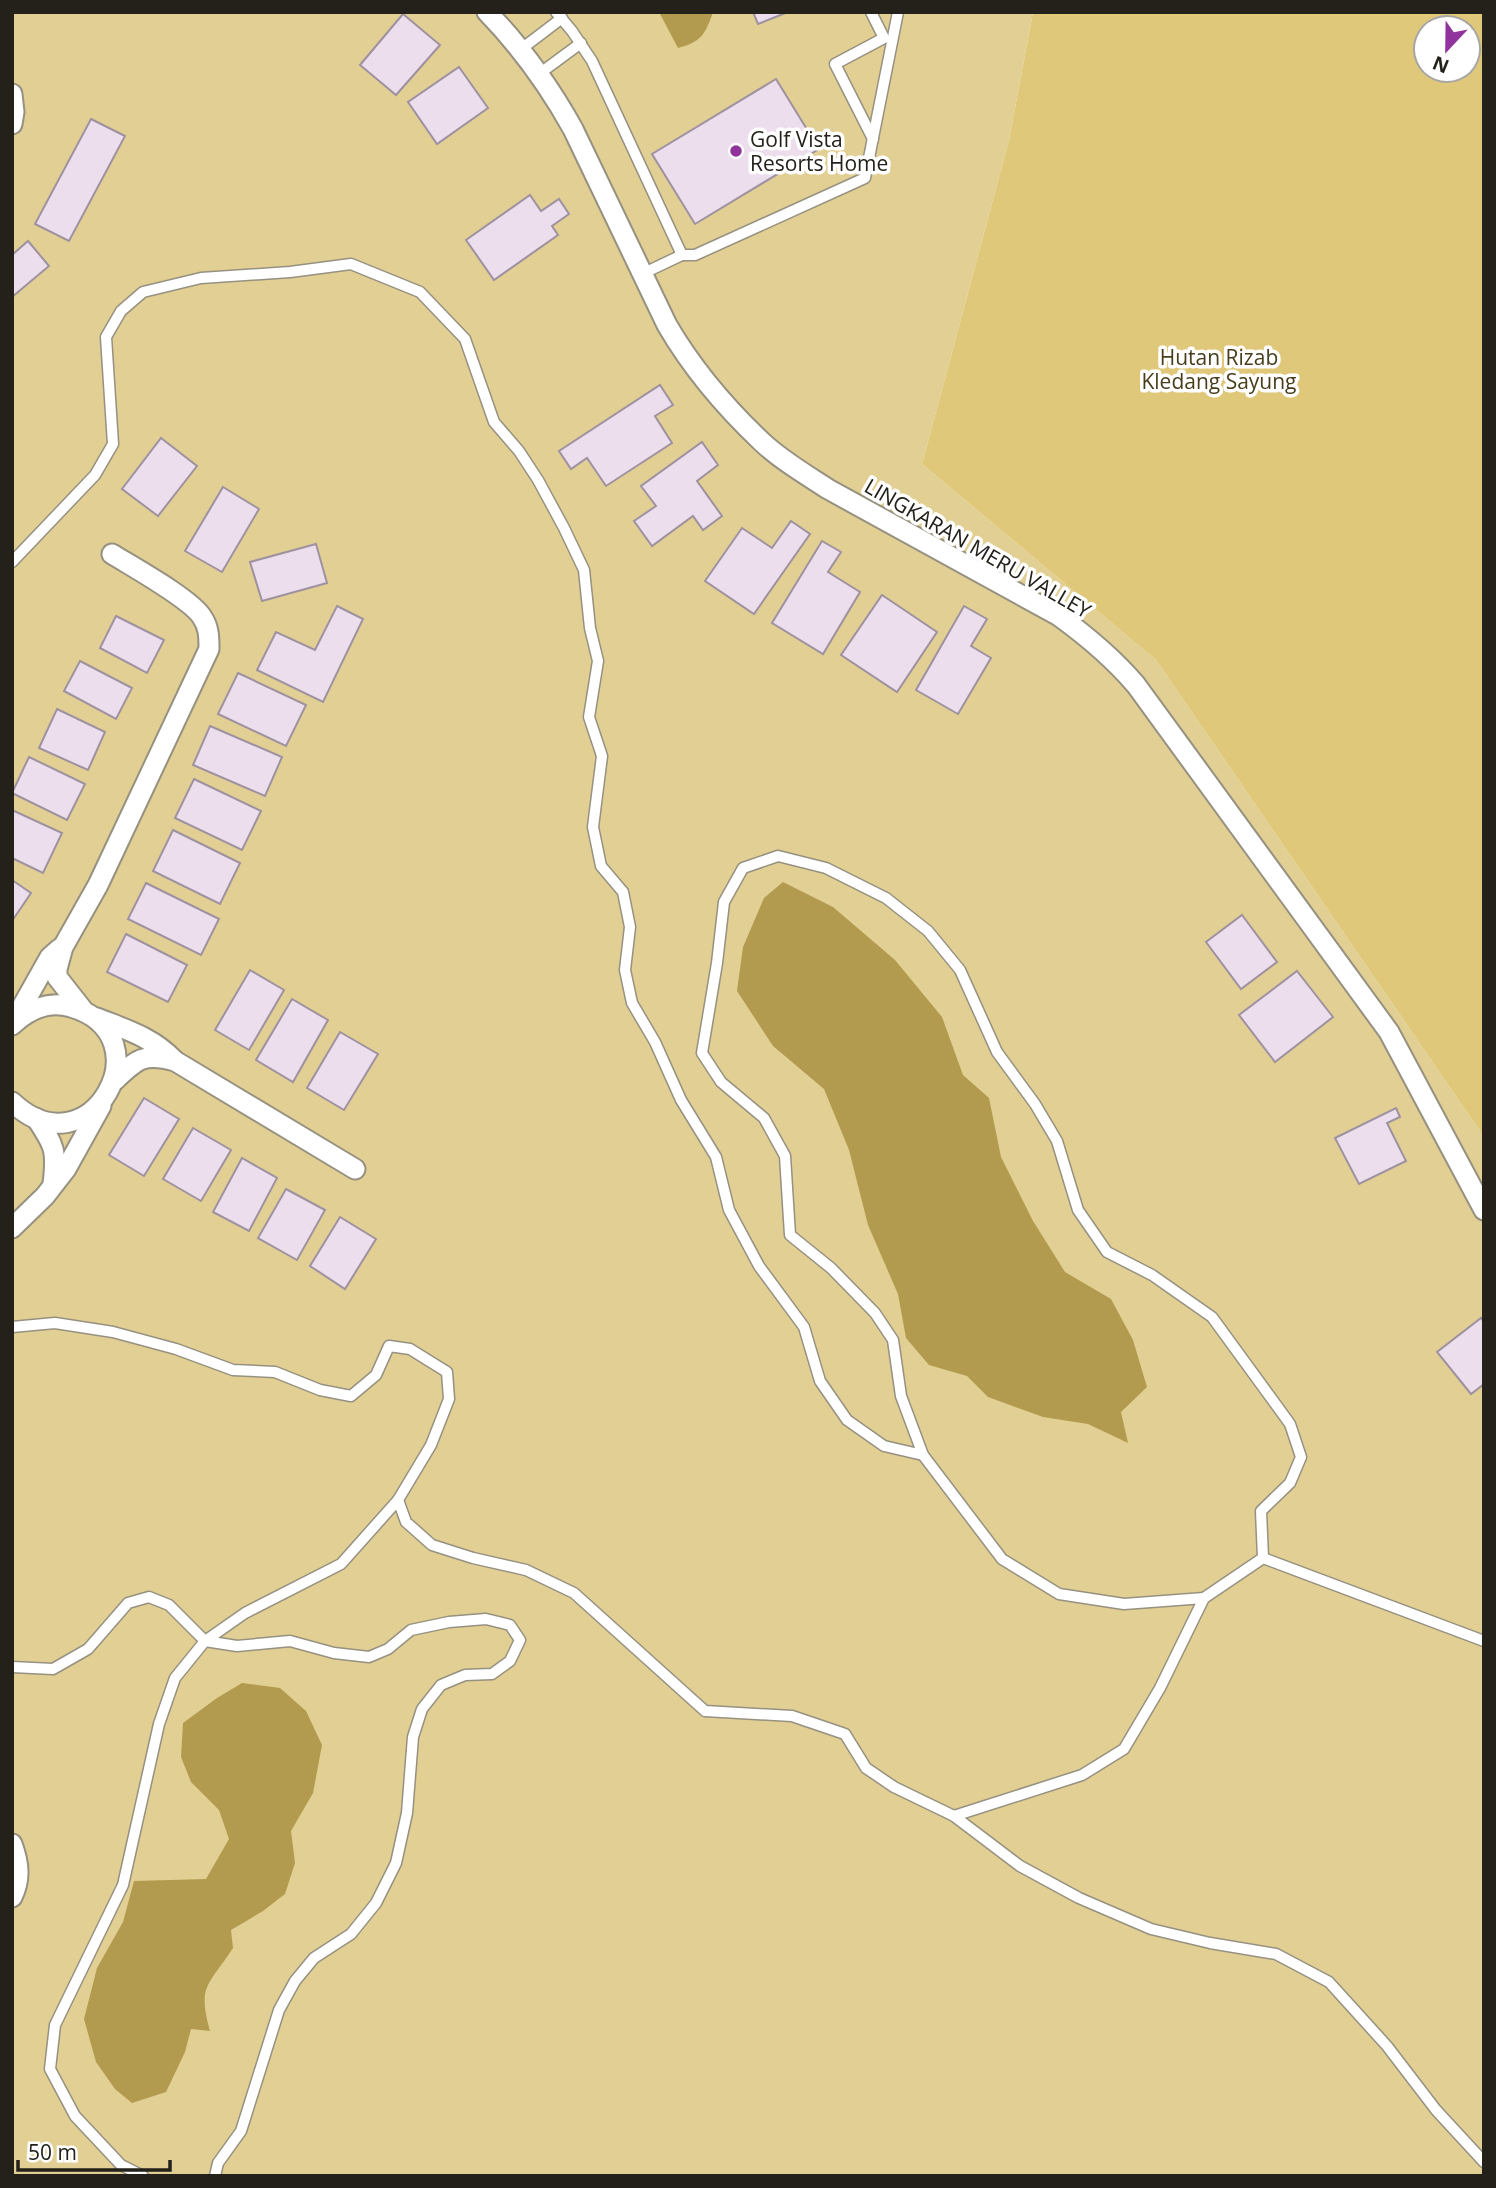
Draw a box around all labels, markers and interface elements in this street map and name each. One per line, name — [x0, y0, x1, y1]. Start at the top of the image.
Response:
north arrow — [1412, 14, 1482, 84]
text: N — [1429, 50, 1453, 80]
place label: Golf Vista Resorts Home — [750, 125, 888, 177]
marker: Golf Vista Resorts Home — [728, 143, 744, 159]
park label: Hutan Rizab Kledang Sayung — [1141, 343, 1297, 395]
street label: LINGKARAN MERU VALLEY — [860, 472, 1096, 624]
scale bar — [18, 2128, 170, 2172]
text: 50 m — [28, 2138, 77, 2166]

